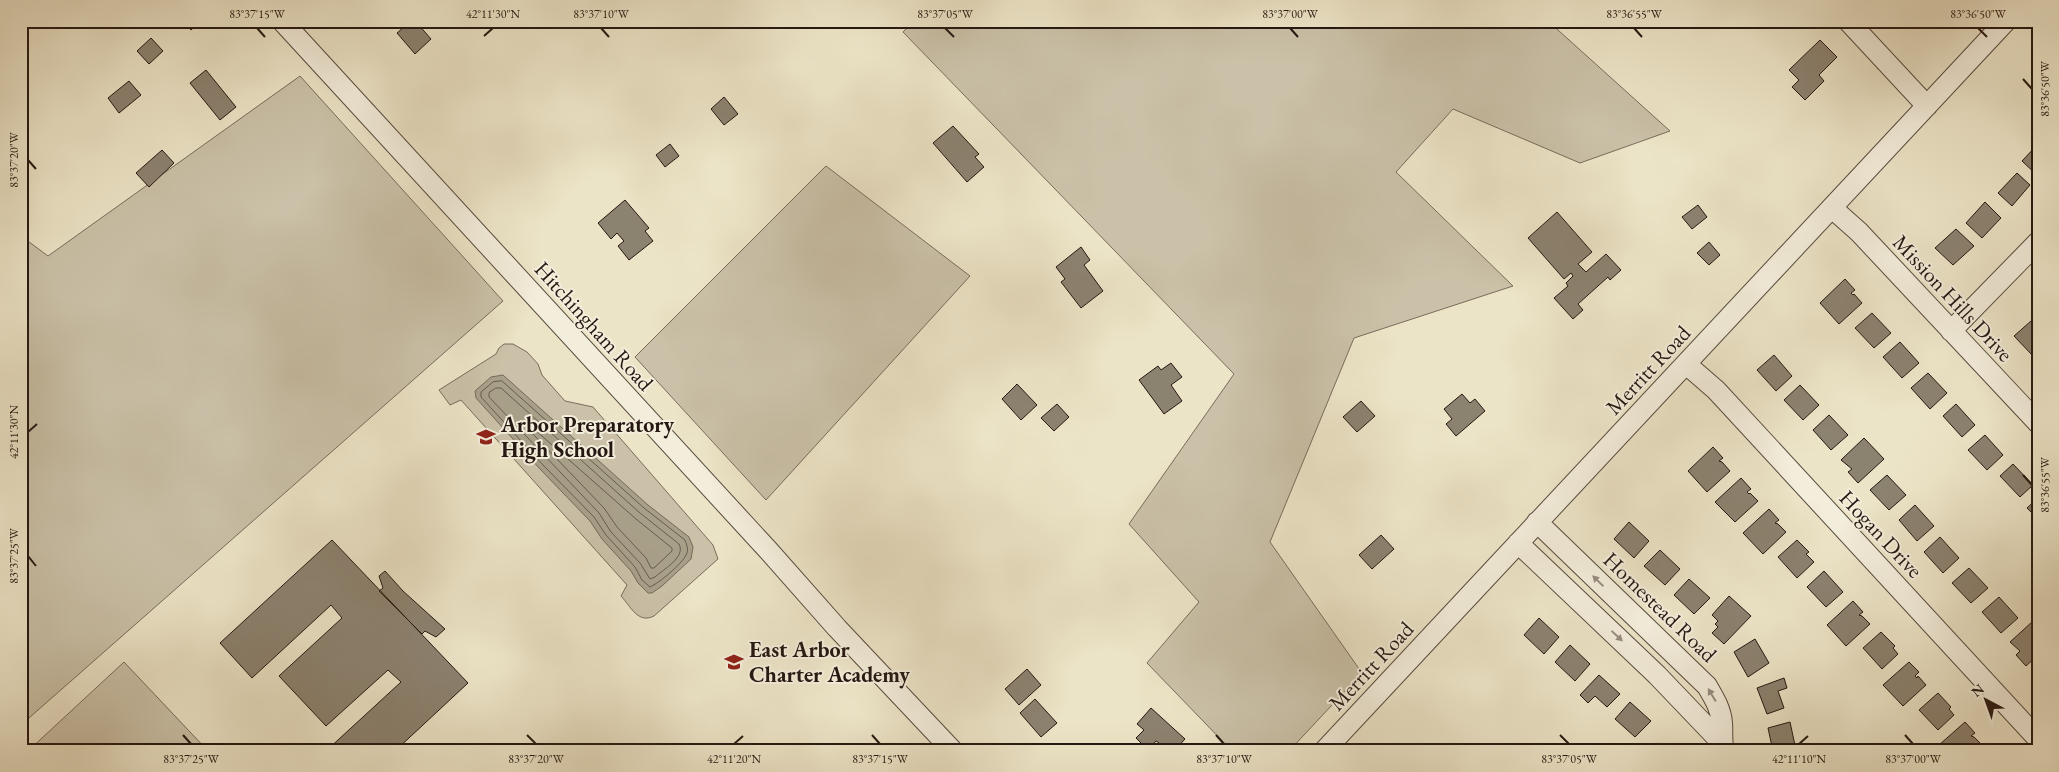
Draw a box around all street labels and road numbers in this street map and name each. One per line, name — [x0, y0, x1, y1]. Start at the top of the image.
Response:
street label: Mission Hills Drive — [1886, 228, 2020, 368]
street label: Hitchingham Road — [528, 255, 660, 398]
street label: Merritt Road — [1599, 318, 1697, 421]
street label: Hogan Drive — [1833, 484, 1929, 584]
street label: Homestead Road — [1597, 545, 1724, 669]
street label: Merritt Road — [1322, 614, 1420, 717]

